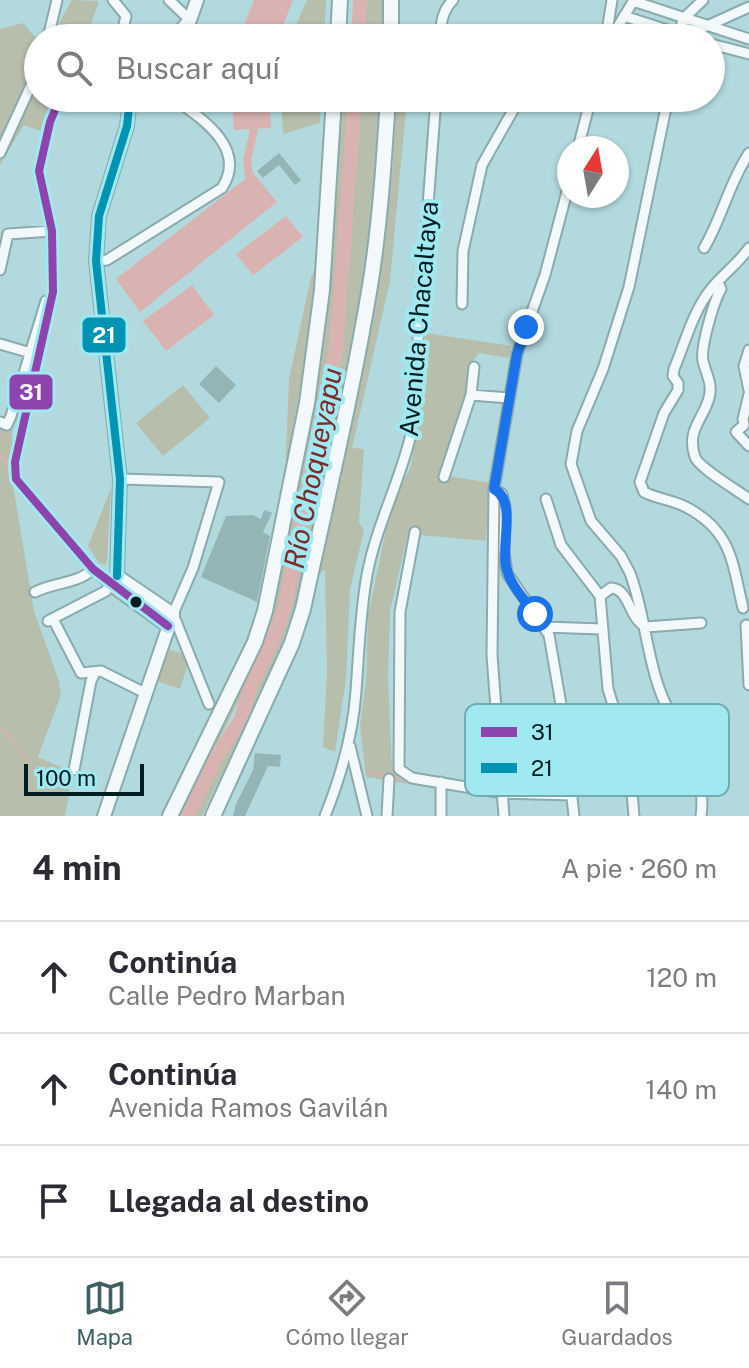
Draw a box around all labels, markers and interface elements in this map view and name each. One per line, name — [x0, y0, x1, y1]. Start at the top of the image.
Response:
search box — [24, 24, 725, 112]
icon: search — [52, 46, 96, 90]
text: Buscar aquí — [116, 50, 280, 86]
north arrow — [557, 136, 629, 208]
street label: Avenida Chacaltaya — [393, 200, 444, 438]
route end — [508, 309, 544, 345]
line badge: 21 — [81, 316, 127, 354]
text: 21 — [92, 322, 116, 348]
water label: Río Choqueyapu — [277, 365, 348, 571]
line badge: 31 — [8, 373, 54, 411]
text: 31 — [19, 379, 43, 405]
unlabelled marker — [128, 594, 144, 610]
route start — [517, 596, 553, 632]
legend — [465, 704, 729, 796]
text: 31 — [531, 719, 554, 745]
text: 21 — [531, 755, 553, 781]
scale bar — [24, 760, 144, 796]
text: 100 m — [36, 765, 96, 791]
text: 4 min — [32, 848, 122, 888]
text: A pie · 260 m — [561, 853, 717, 884]
text: Continúa — [108, 944, 237, 980]
icon: ahead — [32, 955, 76, 999]
text: 120 m — [646, 962, 717, 993]
text: Calle Pedro Marban — [108, 980, 345, 1011]
text: Continúa — [108, 1056, 237, 1092]
icon: ahead — [32, 1067, 76, 1111]
text: 140 m — [645, 1074, 717, 1105]
text: Avenida Ramos Gavilán — [108, 1092, 388, 1123]
icon: arrive — [32, 1179, 76, 1223]
text: Llegada al destino — [108, 1183, 369, 1219]
tab: Mapa — [76, 1276, 133, 1350]
tab: Cómo llegar — [286, 1276, 409, 1350]
tab: Guardados — [561, 1276, 673, 1350]

